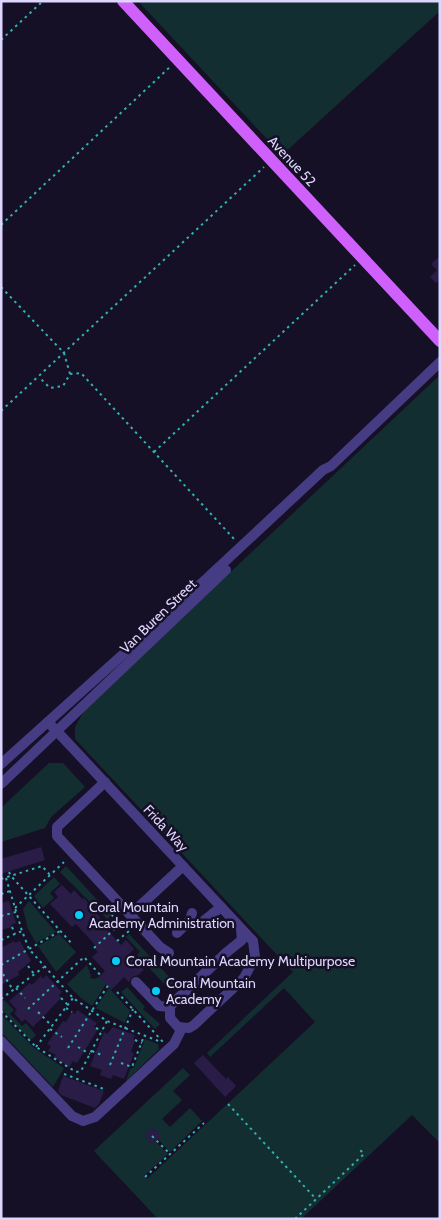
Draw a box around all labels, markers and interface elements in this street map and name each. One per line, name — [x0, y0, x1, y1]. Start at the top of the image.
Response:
street label: Avenue 52 — [264, 132, 320, 190]
street label: Van Buren Street — [116, 575, 200, 657]
street label: Frida Way — [140, 801, 192, 855]
place label: Coral Mountain Academy Administration — [89, 898, 235, 932]
marker: Coral Mountain Academy Administration — [73, 909, 85, 921]
place label: Coral Mountain Academy Multipurpose — [126, 952, 355, 970]
marker: Coral Mountain Academy Multipurpose — [110, 955, 122, 967]
place label: Coral Mountain Academy — [166, 974, 256, 1008]
marker: Coral Mountain Academy — [150, 985, 162, 997]

